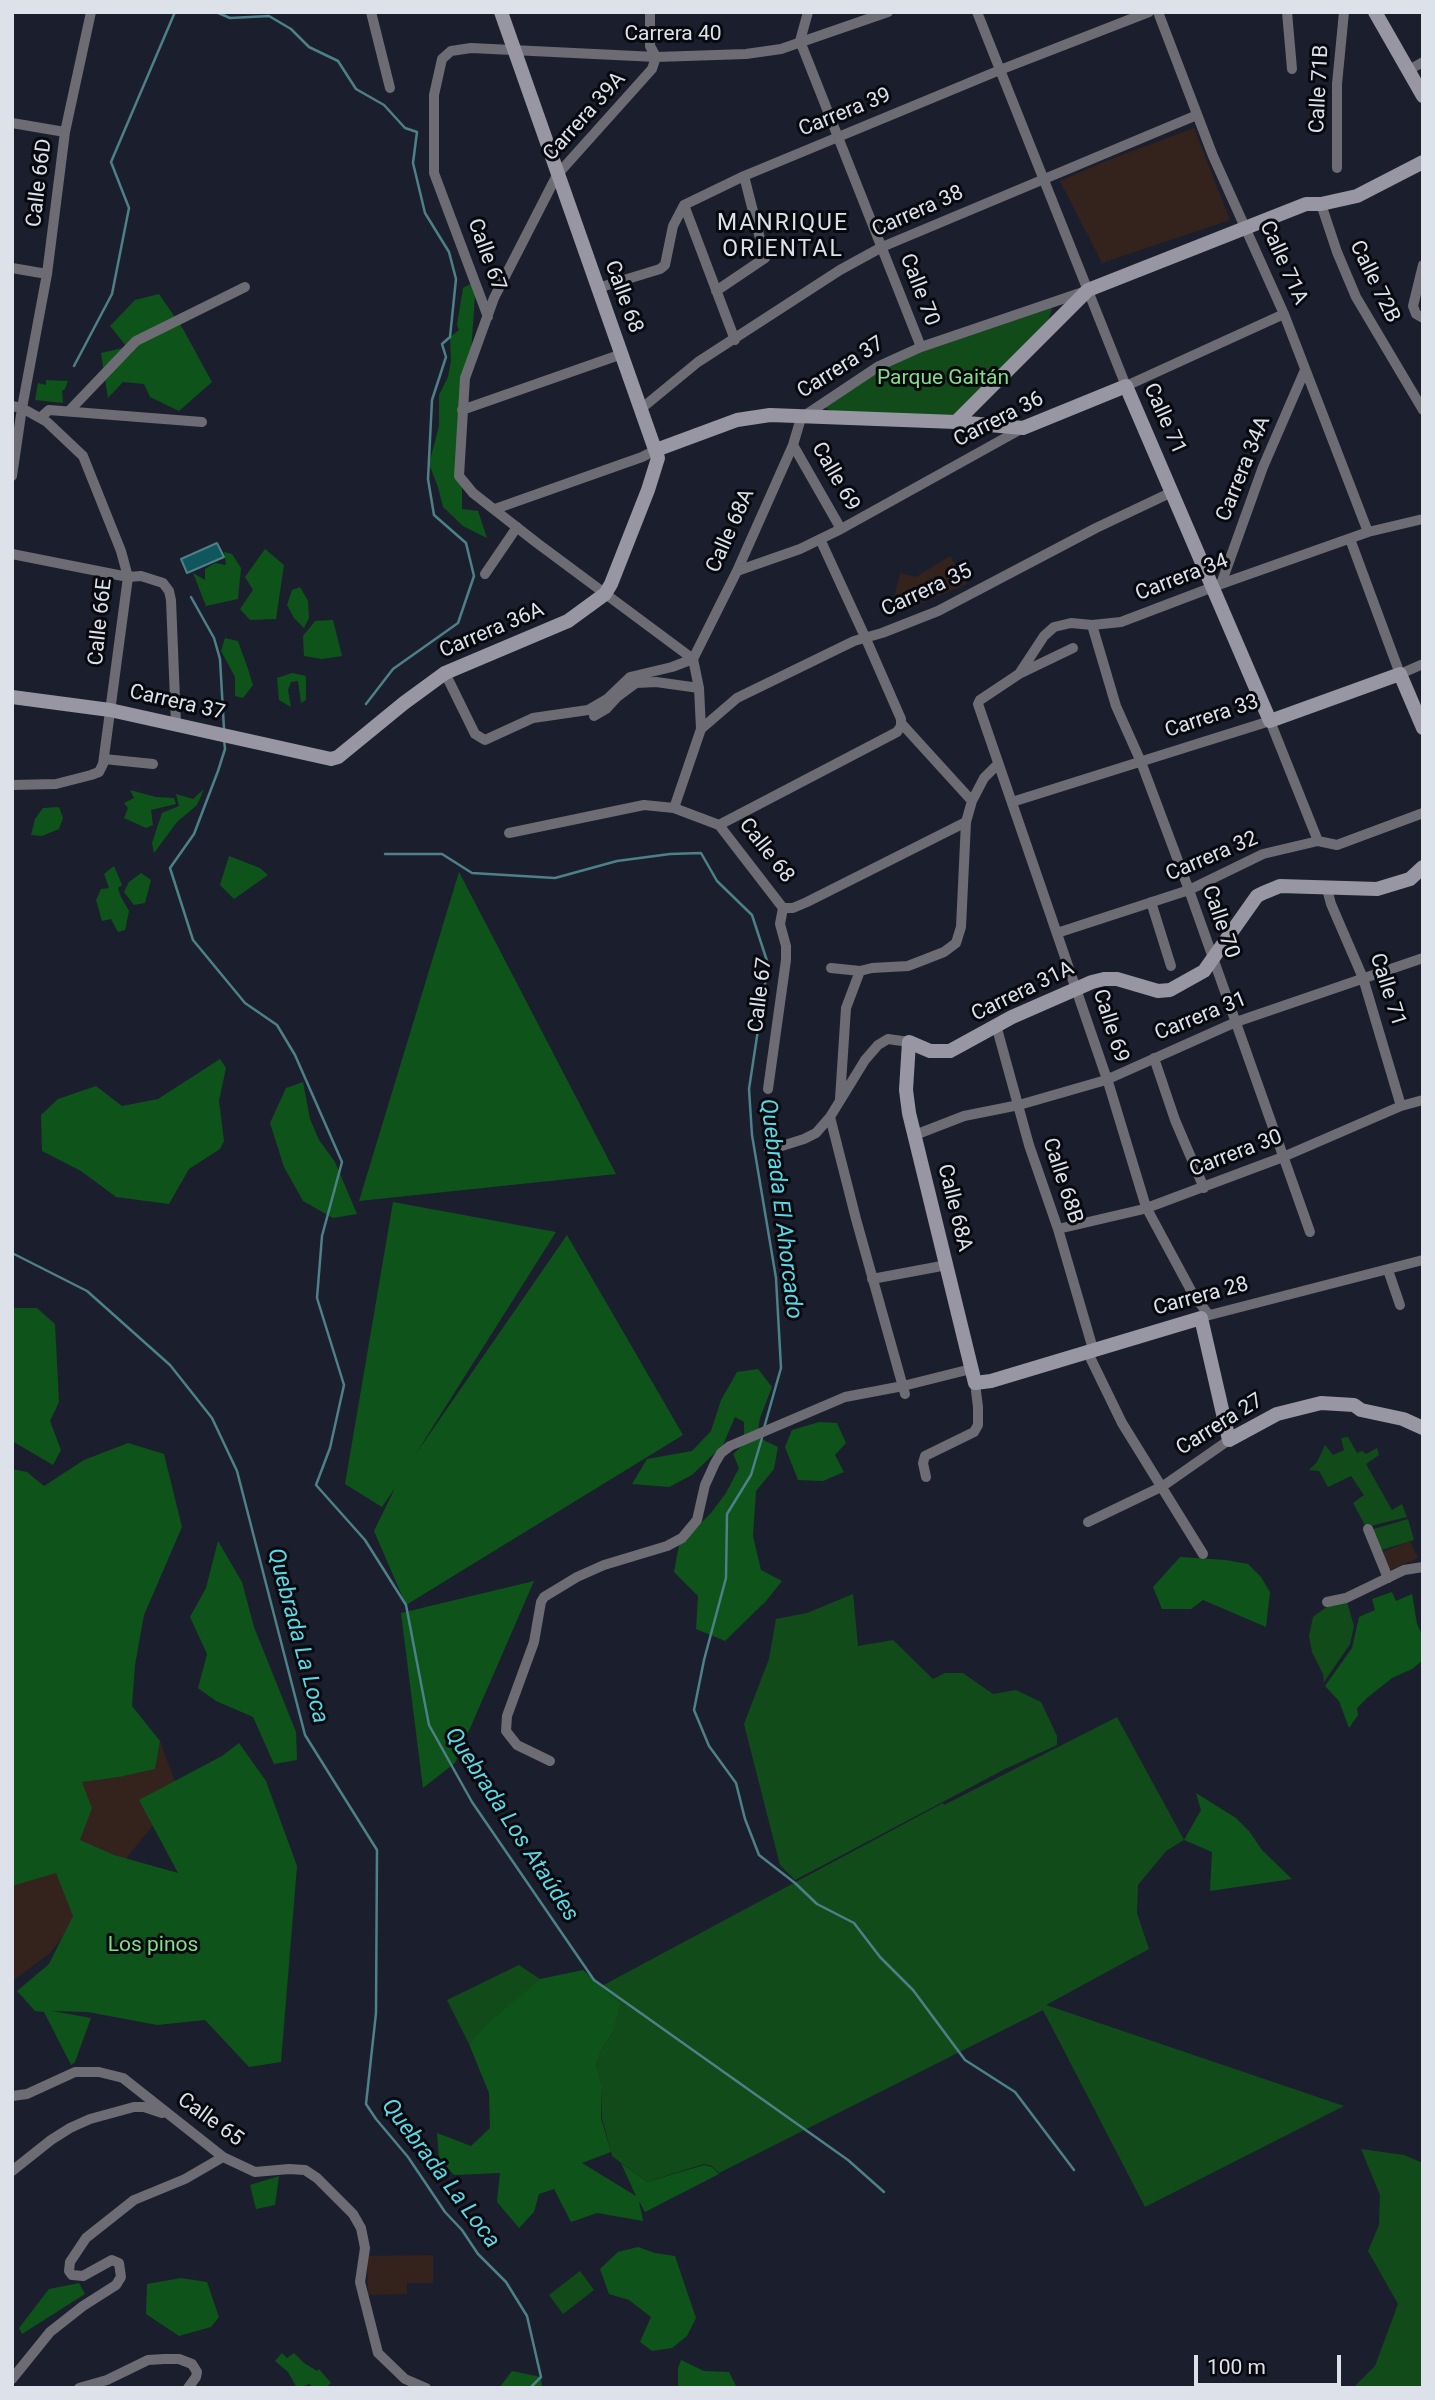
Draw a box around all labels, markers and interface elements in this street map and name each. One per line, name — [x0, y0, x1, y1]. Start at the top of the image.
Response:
street label: Carrera 40 — [624, 22, 722, 48]
street label: Calle 71B — [1305, 44, 1335, 134]
street label: Carrera 39A — [539, 67, 631, 167]
street label: Carrera 39 — [795, 83, 895, 143]
street label: Calle 66D — [22, 137, 58, 229]
street label: Carrera 38 — [868, 181, 968, 243]
district label: MANRIQUE ORIENTAL — [718, 210, 848, 264]
street label: Calle 67 — [461, 215, 511, 295]
street label: Calle 71A — [1253, 217, 1313, 309]
street label: Calle 72B — [1343, 237, 1405, 327]
street label: Calle 70 — [894, 250, 944, 330]
street label: Calle 68 — [598, 257, 648, 337]
street label: Carrera 37 — [793, 332, 889, 404]
park label: Parque Gaitán — [877, 366, 1009, 392]
street label: Calle 71 — [1137, 380, 1191, 458]
street label: Carrera 36 — [950, 387, 1048, 453]
street label: Carrera 34A — [1212, 413, 1276, 525]
street label: Calle 69 — [805, 438, 865, 516]
street label: Calle 68A — [701, 485, 761, 577]
street label: Carrera 34 — [1132, 549, 1232, 607]
street label: Carrera 35 — [878, 559, 976, 623]
street label: Calle 66E — [84, 577, 118, 667]
street label: Carrera 36A — [436, 598, 548, 664]
street label: Carrera 37 — [127, 680, 227, 726]
street label: Carrera 33 — [1162, 690, 1262, 744]
street label: Calle 68 — [733, 814, 799, 888]
street label: Carrera 32 — [1162, 826, 1262, 888]
street label: Calle 70 — [1196, 882, 1244, 962]
street label: Calle 71 — [1363, 950, 1411, 1030]
street label: Calle 67 — [744, 956, 778, 1034]
street label: Carrera 31A — [968, 956, 1078, 1028]
street label: Calle 69 — [1086, 986, 1134, 1066]
street label: Carrera 31 — [1151, 987, 1251, 1047]
water label: Quebrada El Ahorcado — [753, 1097, 807, 1321]
street label: Carrera 30 — [1186, 1125, 1286, 1183]
street label: Calle 68B — [1036, 1135, 1088, 1227]
street label: Calle 68A — [931, 1162, 977, 1254]
street label: Carrera 28 — [1151, 1272, 1251, 1322]
street label: Carrera 27 — [1172, 1389, 1268, 1461]
water label: Quebrada La Loca — [260, 1545, 334, 1727]
water label: Quebrada Los Ataúdes — [438, 1723, 584, 1927]
park label: Los pinos — [108, 1933, 198, 1959]
street label: Calle 65 — [172, 2088, 248, 2152]
water label: Quebrada La Loca — [375, 2094, 505, 2254]
scale bar — [1197, 2340, 1344, 2384]
text: 100 m — [1207, 2355, 1266, 2379]

